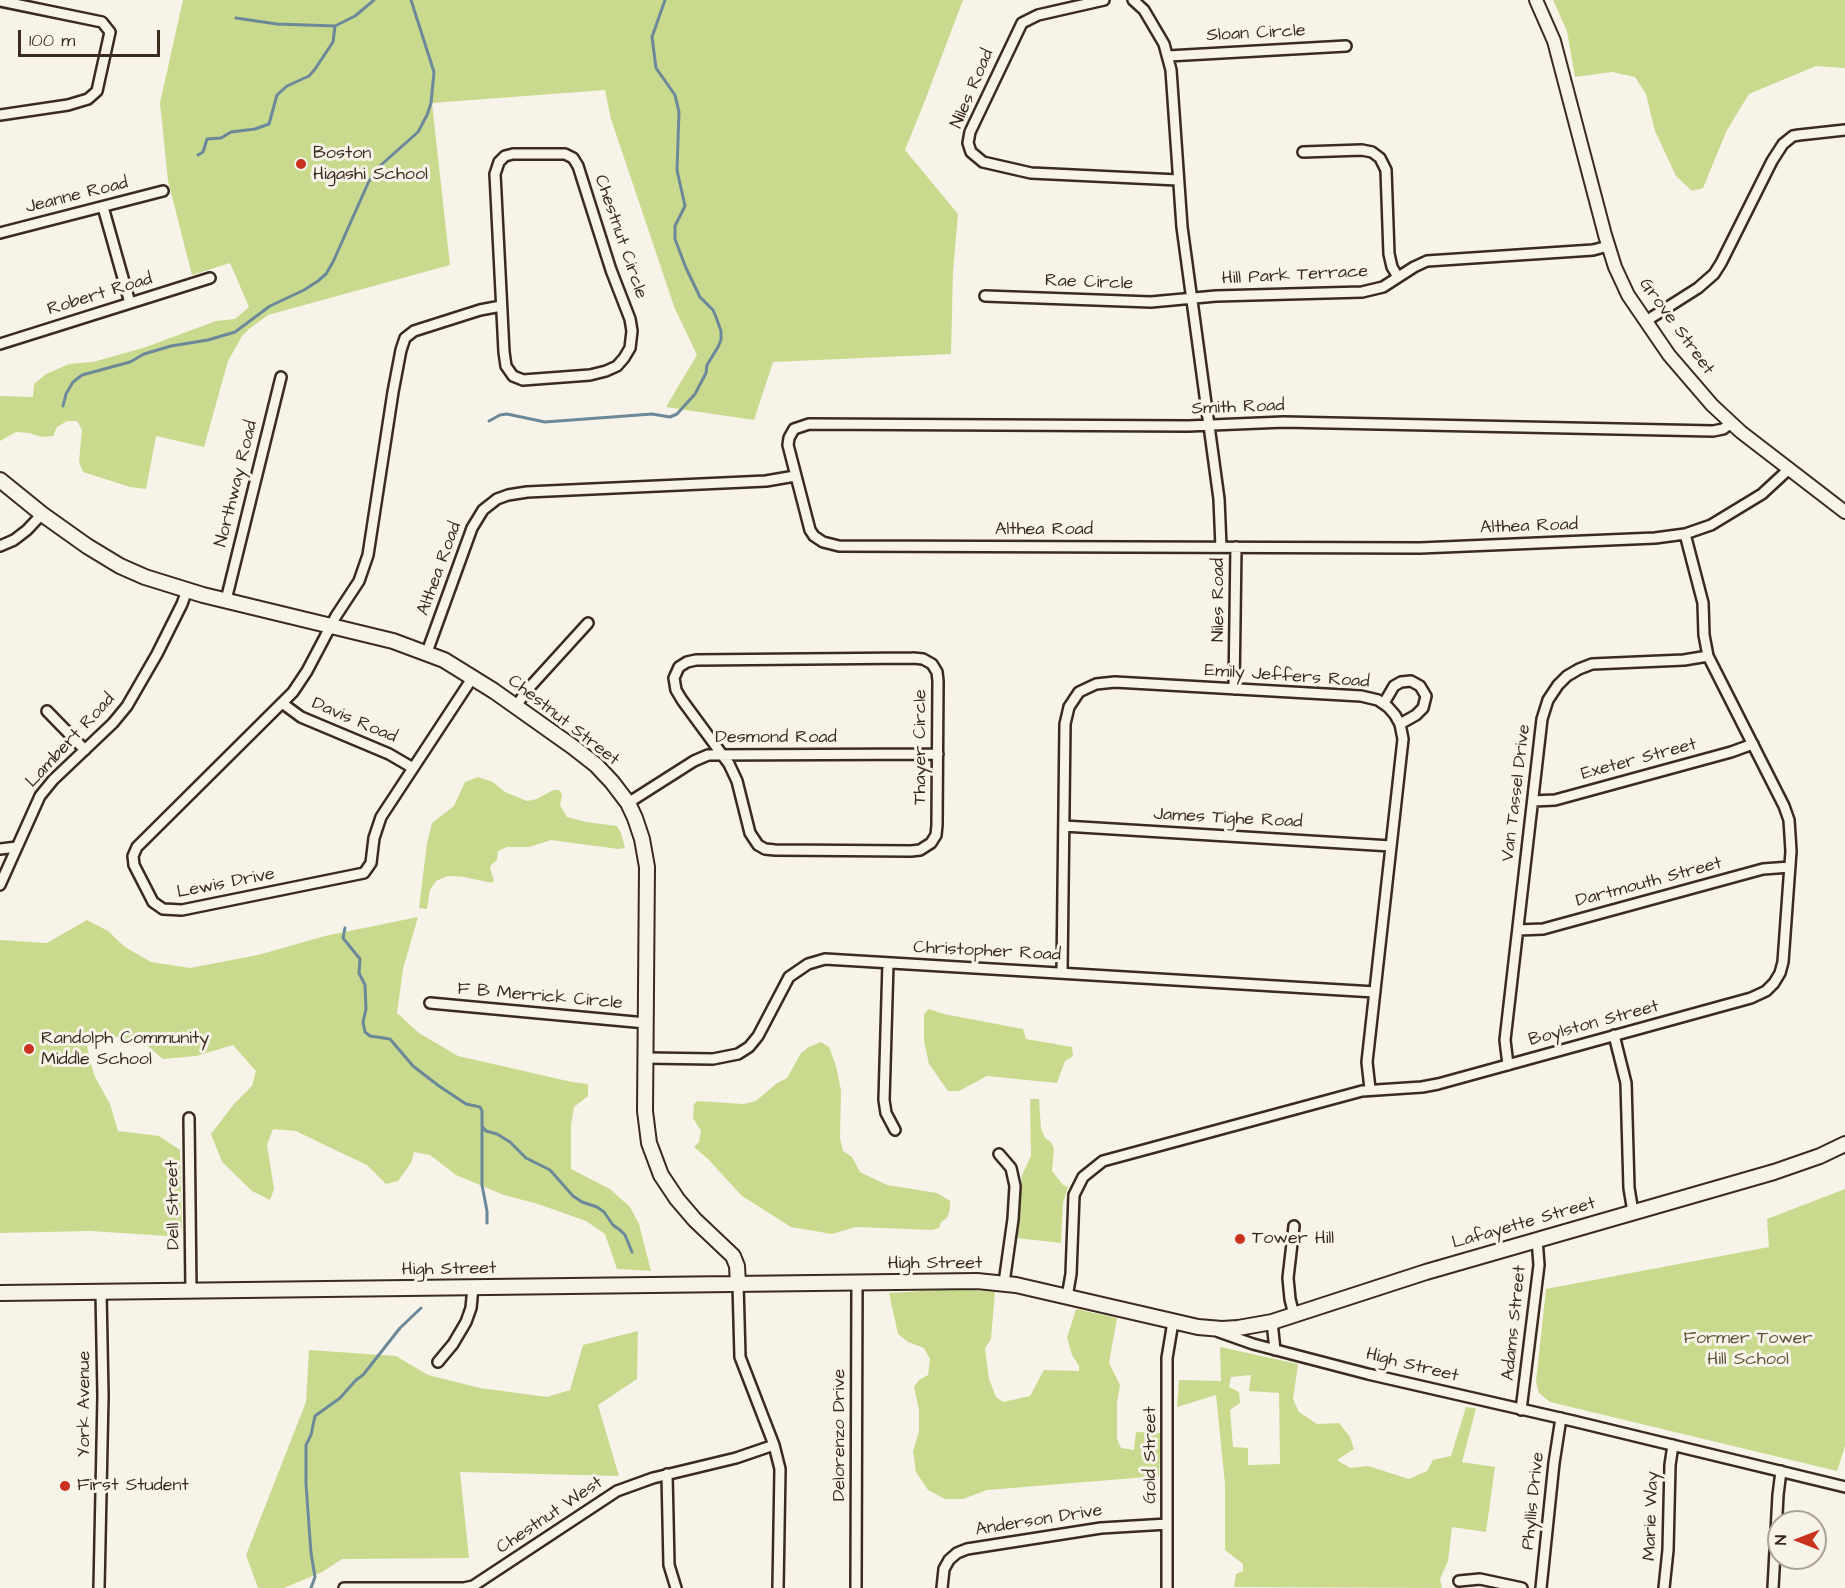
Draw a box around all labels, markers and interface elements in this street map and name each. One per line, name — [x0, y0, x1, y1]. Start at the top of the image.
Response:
scale bar — [21, 18, 164, 56]
street label: Sloan Circle — [1206, 21, 1306, 47]
text: 100 m — [29, 28, 75, 53]
street label: Niles Road — [947, 46, 999, 132]
place label: Boston Higashi School — [313, 143, 428, 186]
marker: Boston Higashi School — [294, 157, 308, 171]
street label: Chestnut Circle — [589, 172, 651, 302]
street label: Jeanne Road — [24, 173, 130, 219]
street label: Hill Park Terrace — [1221, 261, 1369, 291]
street label: Robert Road — [45, 269, 155, 321]
street label: Rae Circle — [1045, 271, 1133, 295]
street label: Grove Street — [1634, 274, 1718, 380]
street label: Smith Road — [1191, 396, 1285, 420]
street label: Northway Road — [211, 418, 263, 550]
street label: Althea Road — [1480, 514, 1578, 540]
street label: Althea Road — [413, 519, 467, 619]
street label: Althea Road — [995, 519, 1093, 541]
street label: Niles Road — [1208, 558, 1230, 642]
street label: Emily Jeffers Road — [1204, 660, 1370, 694]
street label: Chestnut Street — [503, 671, 623, 771]
street label: Lambert Road — [22, 689, 120, 793]
street label: Thayer Circle — [910, 689, 932, 805]
street label: Davis Road — [308, 693, 400, 749]
street label: Van Tassel Drive — [1498, 723, 1536, 863]
street label: Desmond Road — [715, 727, 837, 749]
street label: Exeter Street — [1579, 734, 1699, 786]
street label: James Tighe Road — [1153, 804, 1303, 834]
street label: Dartmouth Street — [1574, 853, 1724, 913]
street label: Lewis Drive — [175, 864, 277, 904]
street label: Christopher Road — [913, 937, 1061, 967]
street label: F B Merrick Circle — [456, 979, 624, 1015]
street label: Boylston Street — [1527, 996, 1661, 1052]
place label: Randolph Community Middle School — [41, 1028, 209, 1070]
marker: Randolph Community Middle School — [22, 1042, 36, 1056]
street label: Dell Street — [162, 1160, 186, 1250]
street label: Lafayette Street — [1450, 1193, 1598, 1255]
place label: Tower Hill — [1252, 1228, 1334, 1250]
marker: Tower Hill — [1233, 1232, 1247, 1246]
street label: High Street — [888, 1253, 982, 1275]
street label: High Street — [402, 1258, 496, 1282]
street label: Adams Street — [1498, 1264, 1532, 1382]
park label: Former Tower Hill School — [1684, 1328, 1812, 1370]
street label: High Street — [1364, 1344, 1460, 1388]
street label: York Avenue — [74, 1351, 96, 1457]
street label: Delorenzo Drive — [829, 1369, 851, 1501]
street label: Gold Street — [1140, 1406, 1162, 1504]
street label: Phyllis Drive — [1518, 1451, 1550, 1551]
street label: Marie Way — [1640, 1471, 1664, 1561]
street label: Chestnut West — [493, 1473, 607, 1559]
place label: First Student — [77, 1475, 189, 1497]
marker: First Student — [58, 1479, 72, 1493]
street label: Anderson Drive — [974, 1500, 1104, 1542]
north arrow — [1767, 1510, 1827, 1570]
text: N — [1770, 1535, 1792, 1545]

